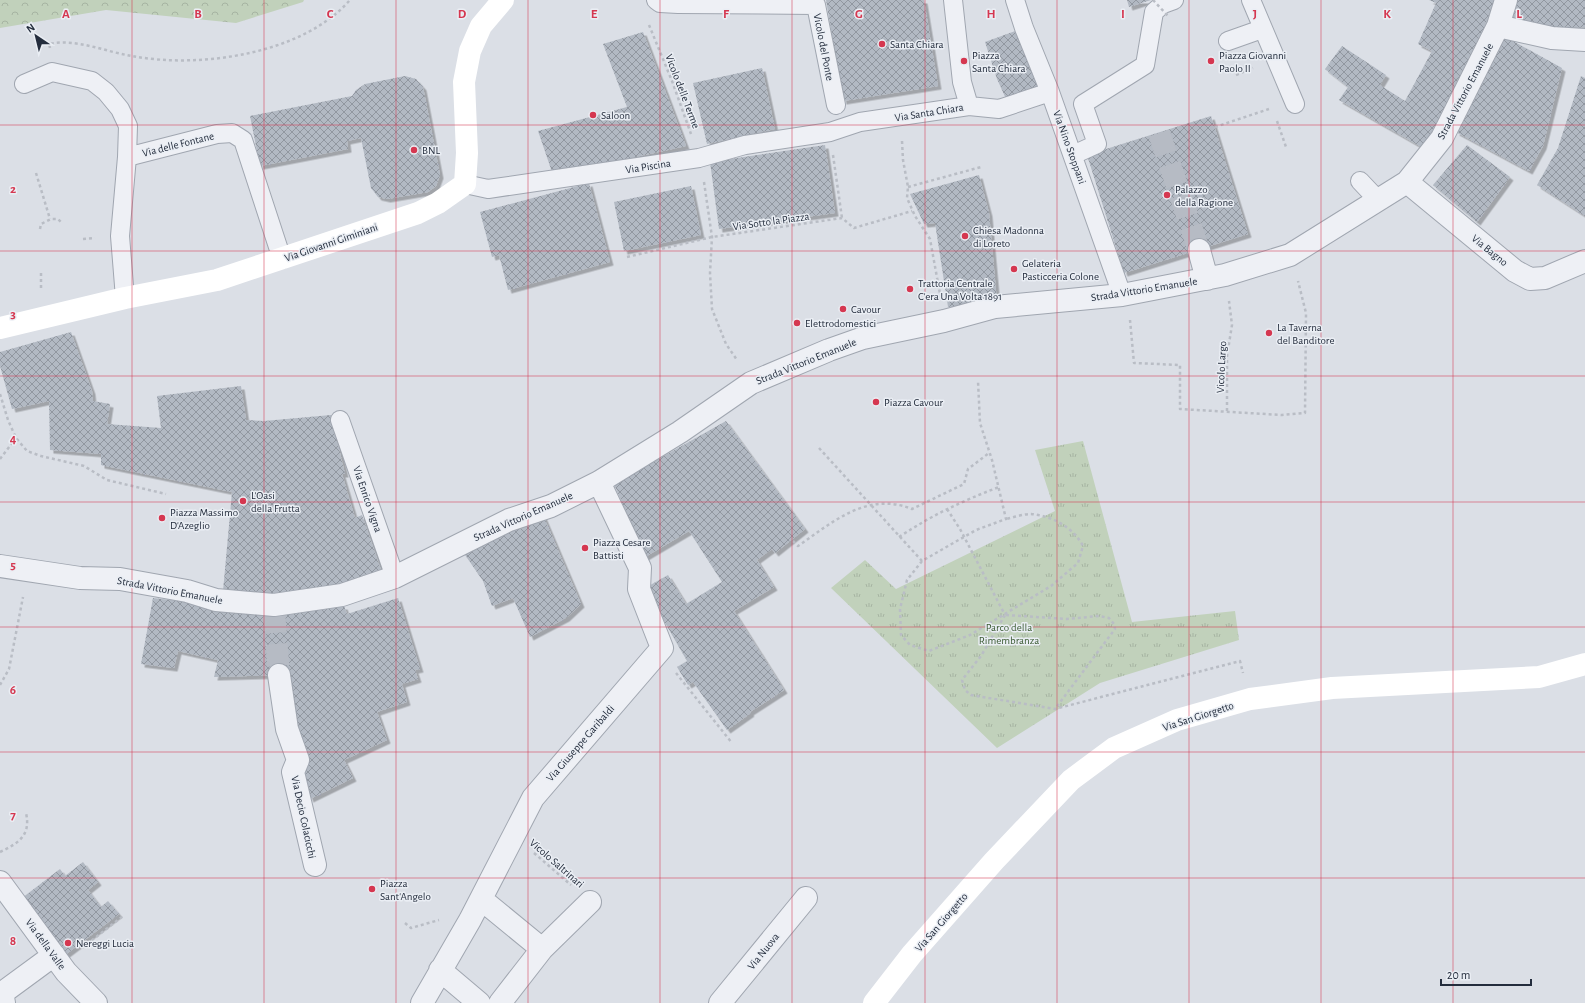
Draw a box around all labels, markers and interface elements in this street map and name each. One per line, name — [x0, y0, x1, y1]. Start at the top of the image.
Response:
text: A — [62, 8, 70, 21]
text: B — [194, 8, 202, 21]
text: C — [327, 8, 334, 21]
text: D — [458, 8, 467, 21]
text: E — [591, 8, 598, 21]
text: F — [723, 8, 730, 21]
text: G — [855, 8, 863, 21]
text: H — [986, 8, 996, 21]
text: I — [1121, 8, 1125, 21]
text: J — [1253, 8, 1257, 21]
text: K — [1383, 8, 1391, 21]
text: L — [1516, 8, 1522, 21]
street label: Vicolo del Ponte — [812, 12, 835, 82]
north arrow — [16, 16, 56, 56]
text: N — [24, 22, 37, 35]
marker: Santa Chiara — [877, 39, 887, 49]
place label: Santa Chiara — [890, 39, 944, 50]
street label: Strada Vittorio Emanuele — [1435, 41, 1495, 141]
place label: Piazza Santa Chiara — [972, 50, 1026, 74]
place label: Piazza Giovanni Paolo II — [1219, 50, 1286, 74]
street label: Vicolo delle Terme — [663, 52, 702, 130]
marker: Piazza Santa Chiara — [959, 56, 969, 66]
marker: Piazza Giovanni Paolo II — [1206, 56, 1216, 66]
street label: Via Santa Chiara — [894, 102, 964, 123]
street label: Via Nino Stoppani — [1051, 109, 1088, 185]
marker: Saloon — [588, 110, 598, 120]
place label: Saloon — [601, 110, 630, 121]
street label: Via delle Fontane — [141, 130, 215, 159]
marker: BNL — [409, 145, 419, 155]
place label: BNL — [422, 145, 440, 156]
street label: Via Piscina — [625, 157, 672, 176]
text: 2 — [10, 183, 16, 196]
place label: Palazzo della Ragione — [1175, 184, 1233, 208]
marker: Palazzo della Ragione — [1162, 190, 1172, 200]
street label: Via Sotto la Piazza — [732, 211, 810, 232]
street label: Via Giovanni Giminiani — [283, 221, 379, 264]
place label: Chiesa Madonna di Loreto — [973, 225, 1044, 249]
marker: Chiesa Madonna di Loreto — [960, 231, 970, 241]
street label: Via Bagno — [1469, 233, 1510, 268]
place label: Gelateria Pasticceria Colone — [1022, 258, 1099, 282]
marker: Gelateria Pasticceria Colone — [1009, 264, 1019, 274]
street label: Strada Vittorio Emanuele — [1090, 276, 1198, 303]
place label: Trattoria Centrale C'era Una Volta 1891 — [918, 278, 1002, 302]
marker: Trattoria Centrale C'era Una Volta 1891 — [905, 284, 915, 294]
marker: Cavour — [838, 304, 848, 314]
place label: Cavour — [851, 304, 881, 315]
text: 3 — [10, 308, 16, 321]
marker: Elettrodomestici — [792, 318, 802, 328]
place label: Elettrodomestici — [805, 318, 876, 329]
place label: La Taverna del Banditore — [1277, 322, 1334, 346]
marker: La Taverna del Banditore — [1264, 328, 1274, 338]
street label: Strada Vittorio Emanuele — [754, 336, 858, 387]
street label: Vicolo Largo — [1215, 341, 1228, 393]
marker: Piazza Cavour — [871, 397, 881, 407]
place label: Piazza Cavour — [884, 397, 943, 408]
text: 4 — [10, 433, 17, 446]
street label: Via Enrico Vigna — [351, 465, 384, 534]
place label: L'Oasi della Frutta — [251, 490, 300, 514]
street label: Strada Vittorio Emanuele — [472, 490, 574, 543]
marker: L'Oasi della Frutta — [238, 496, 248, 506]
place label: Piazza Massimo D'Azeglio — [170, 507, 238, 531]
marker: Piazza Massimo D'Azeglio — [157, 513, 167, 523]
place label: Piazza Cesare Battisti — [593, 537, 651, 561]
marker: Piazza Cesare Battisti — [580, 543, 590, 553]
text: 5 — [10, 559, 16, 572]
street label: Strada Vittorio Emanuele — [116, 575, 224, 606]
park label: Parco della Rimembranza — [979, 622, 1039, 646]
text: 6 — [10, 684, 16, 697]
street label: Via San Giorgetto — [1161, 700, 1235, 733]
street label: Via Giuseppe Garibaldi — [544, 703, 616, 784]
street label: Via Decio Colacicchi — [289, 775, 318, 860]
text: 7 — [10, 809, 16, 822]
street label: Vicolo Saltrinari — [527, 837, 586, 890]
place label: Piazza Sant'Angelo — [380, 878, 431, 902]
marker: Piazza Sant'Angelo — [367, 884, 377, 894]
street label: Via San Giorgetto — [913, 891, 970, 954]
street label: Via della Valle — [23, 917, 68, 972]
street label: Via Nuova — [745, 931, 781, 972]
text: 8 — [10, 935, 16, 948]
marker: Nereggi Lucia — [63, 938, 73, 948]
place label: Nereggi Lucia — [76, 938, 134, 949]
scale bar — [1441, 961, 1531, 987]
text: 20 m — [1447, 969, 1470, 981]

